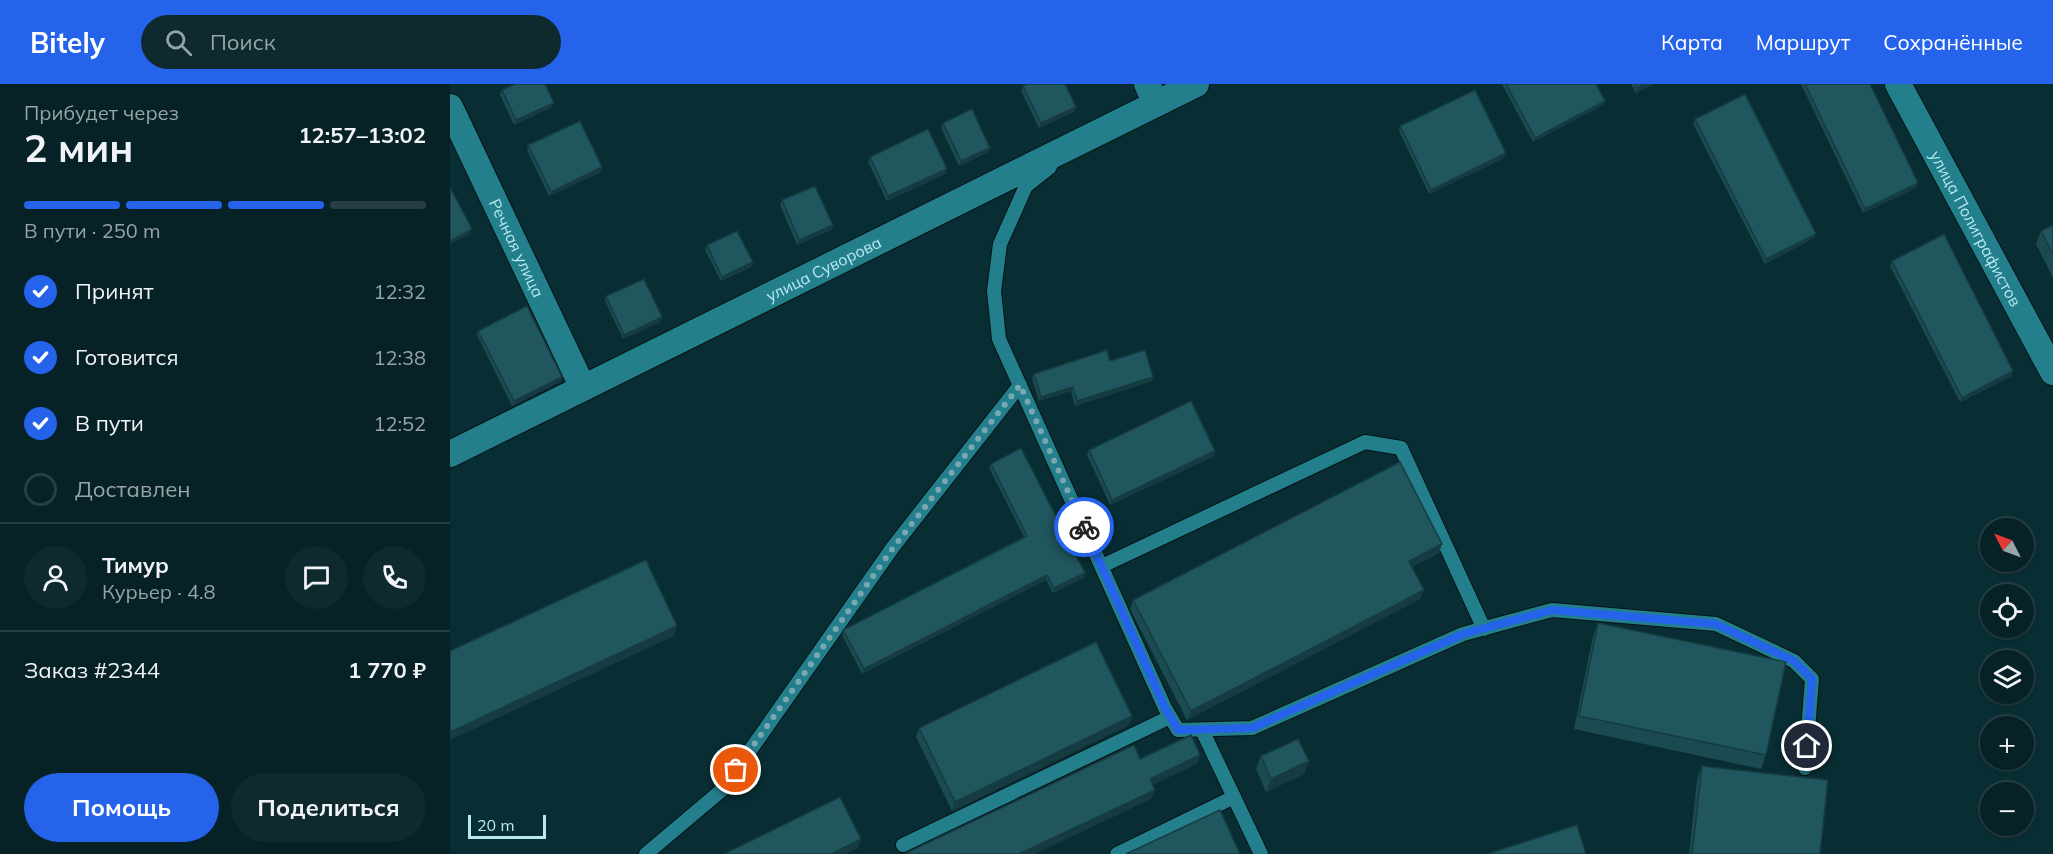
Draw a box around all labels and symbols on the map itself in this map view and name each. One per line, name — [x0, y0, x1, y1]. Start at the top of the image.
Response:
street label: улица Полиграфистов — [1926, 147, 2026, 310]
street label: Речная улица — [485, 195, 549, 301]
street label: улица Суворова — [763, 232, 885, 306]
courier — [1054, 497, 1114, 557]
north arrow — [1980, 518, 2034, 572]
pin — [1781, 720, 1832, 771]
pin — [710, 744, 761, 795]
scale bar — [468, 812, 546, 840]

